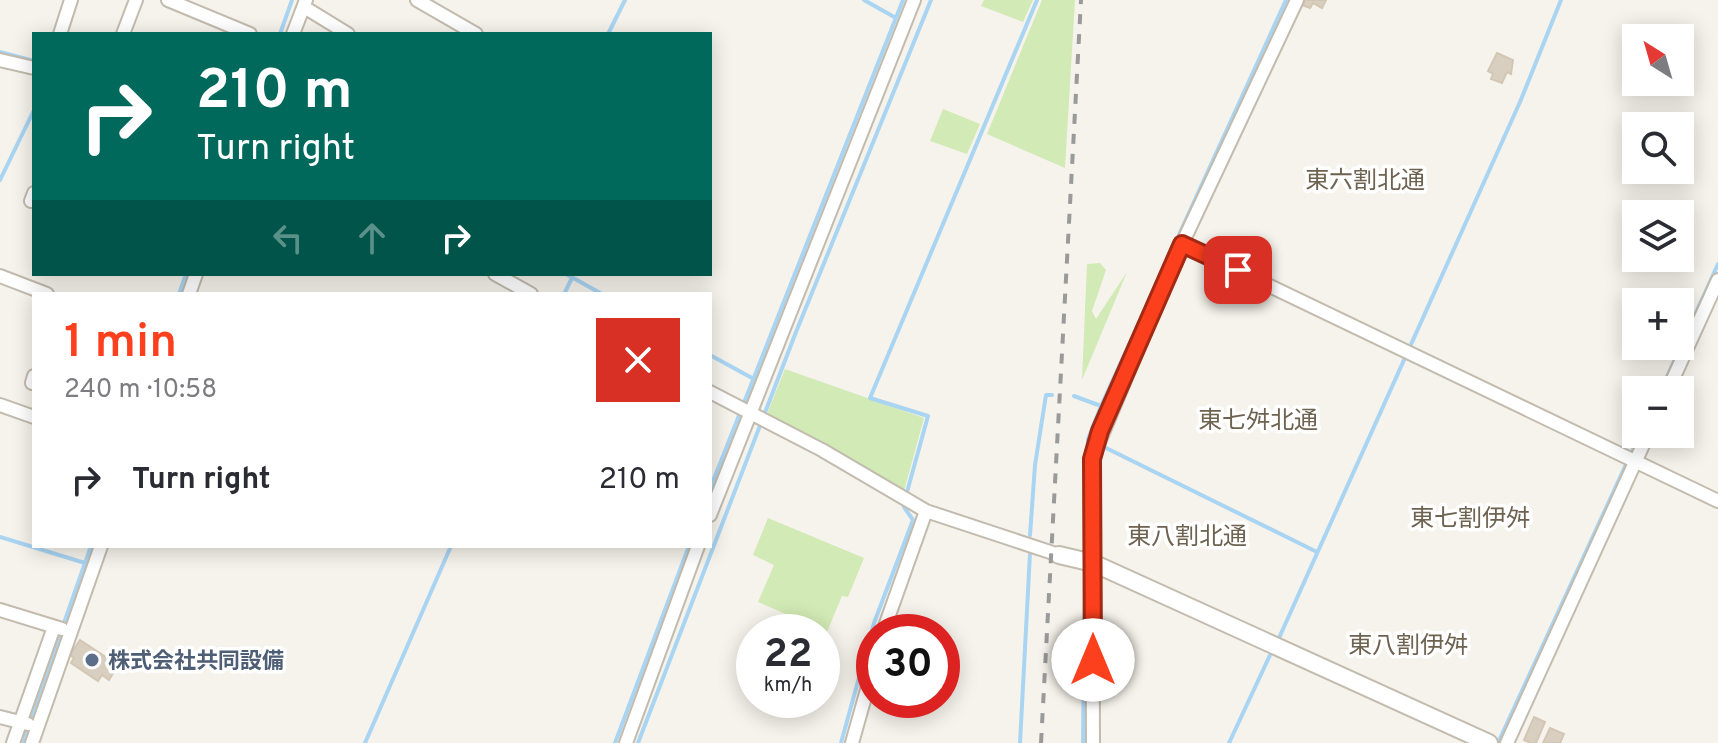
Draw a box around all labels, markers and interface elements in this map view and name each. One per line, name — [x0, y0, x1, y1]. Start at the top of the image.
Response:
north arrow — [1622, 24, 1694, 96]
map controls — [1622, 24, 1694, 448]
text: 210 m — [196, 58, 353, 128]
icon: right — [64, 64, 168, 168]
button: search — [1622, 112, 1694, 184]
text: Turn right — [196, 127, 355, 173]
district label: 東六割北通 — [1305, 167, 1425, 197]
button: layers — [1622, 200, 1694, 272]
icon: left — [266, 216, 310, 260]
icon: ahead — [350, 216, 394, 260]
icon: right — [434, 216, 478, 260]
pin — [1204, 236, 1272, 304]
icon: arrive — [1216, 248, 1260, 292]
button: + — [1622, 288, 1694, 360]
text: 1 min — [64, 314, 177, 374]
button: close — [596, 318, 680, 402]
text: 240 m · 10:58 — [64, 374, 217, 407]
button: − — [1622, 376, 1694, 448]
district label: 東七舛北通 — [1198, 407, 1318, 437]
icon: right — [64, 458, 108, 502]
text: Turn right — [132, 462, 270, 499]
text: 210 m — [599, 462, 680, 499]
district label: 東七割伊舛 — [1410, 505, 1530, 535]
district label: 東八割北通 — [1127, 523, 1247, 553]
speed limit sign: 30 — [856, 614, 960, 718]
position arrow — [1051, 618, 1135, 702]
text: 22 — [764, 631, 812, 681]
district label: 東八割伊舛 — [1348, 632, 1468, 662]
place label: 株式会社共同設備 — [108, 649, 284, 676]
marker: 株式会社共同設備 — [83, 651, 101, 669]
text: km/h — [764, 673, 812, 699]

